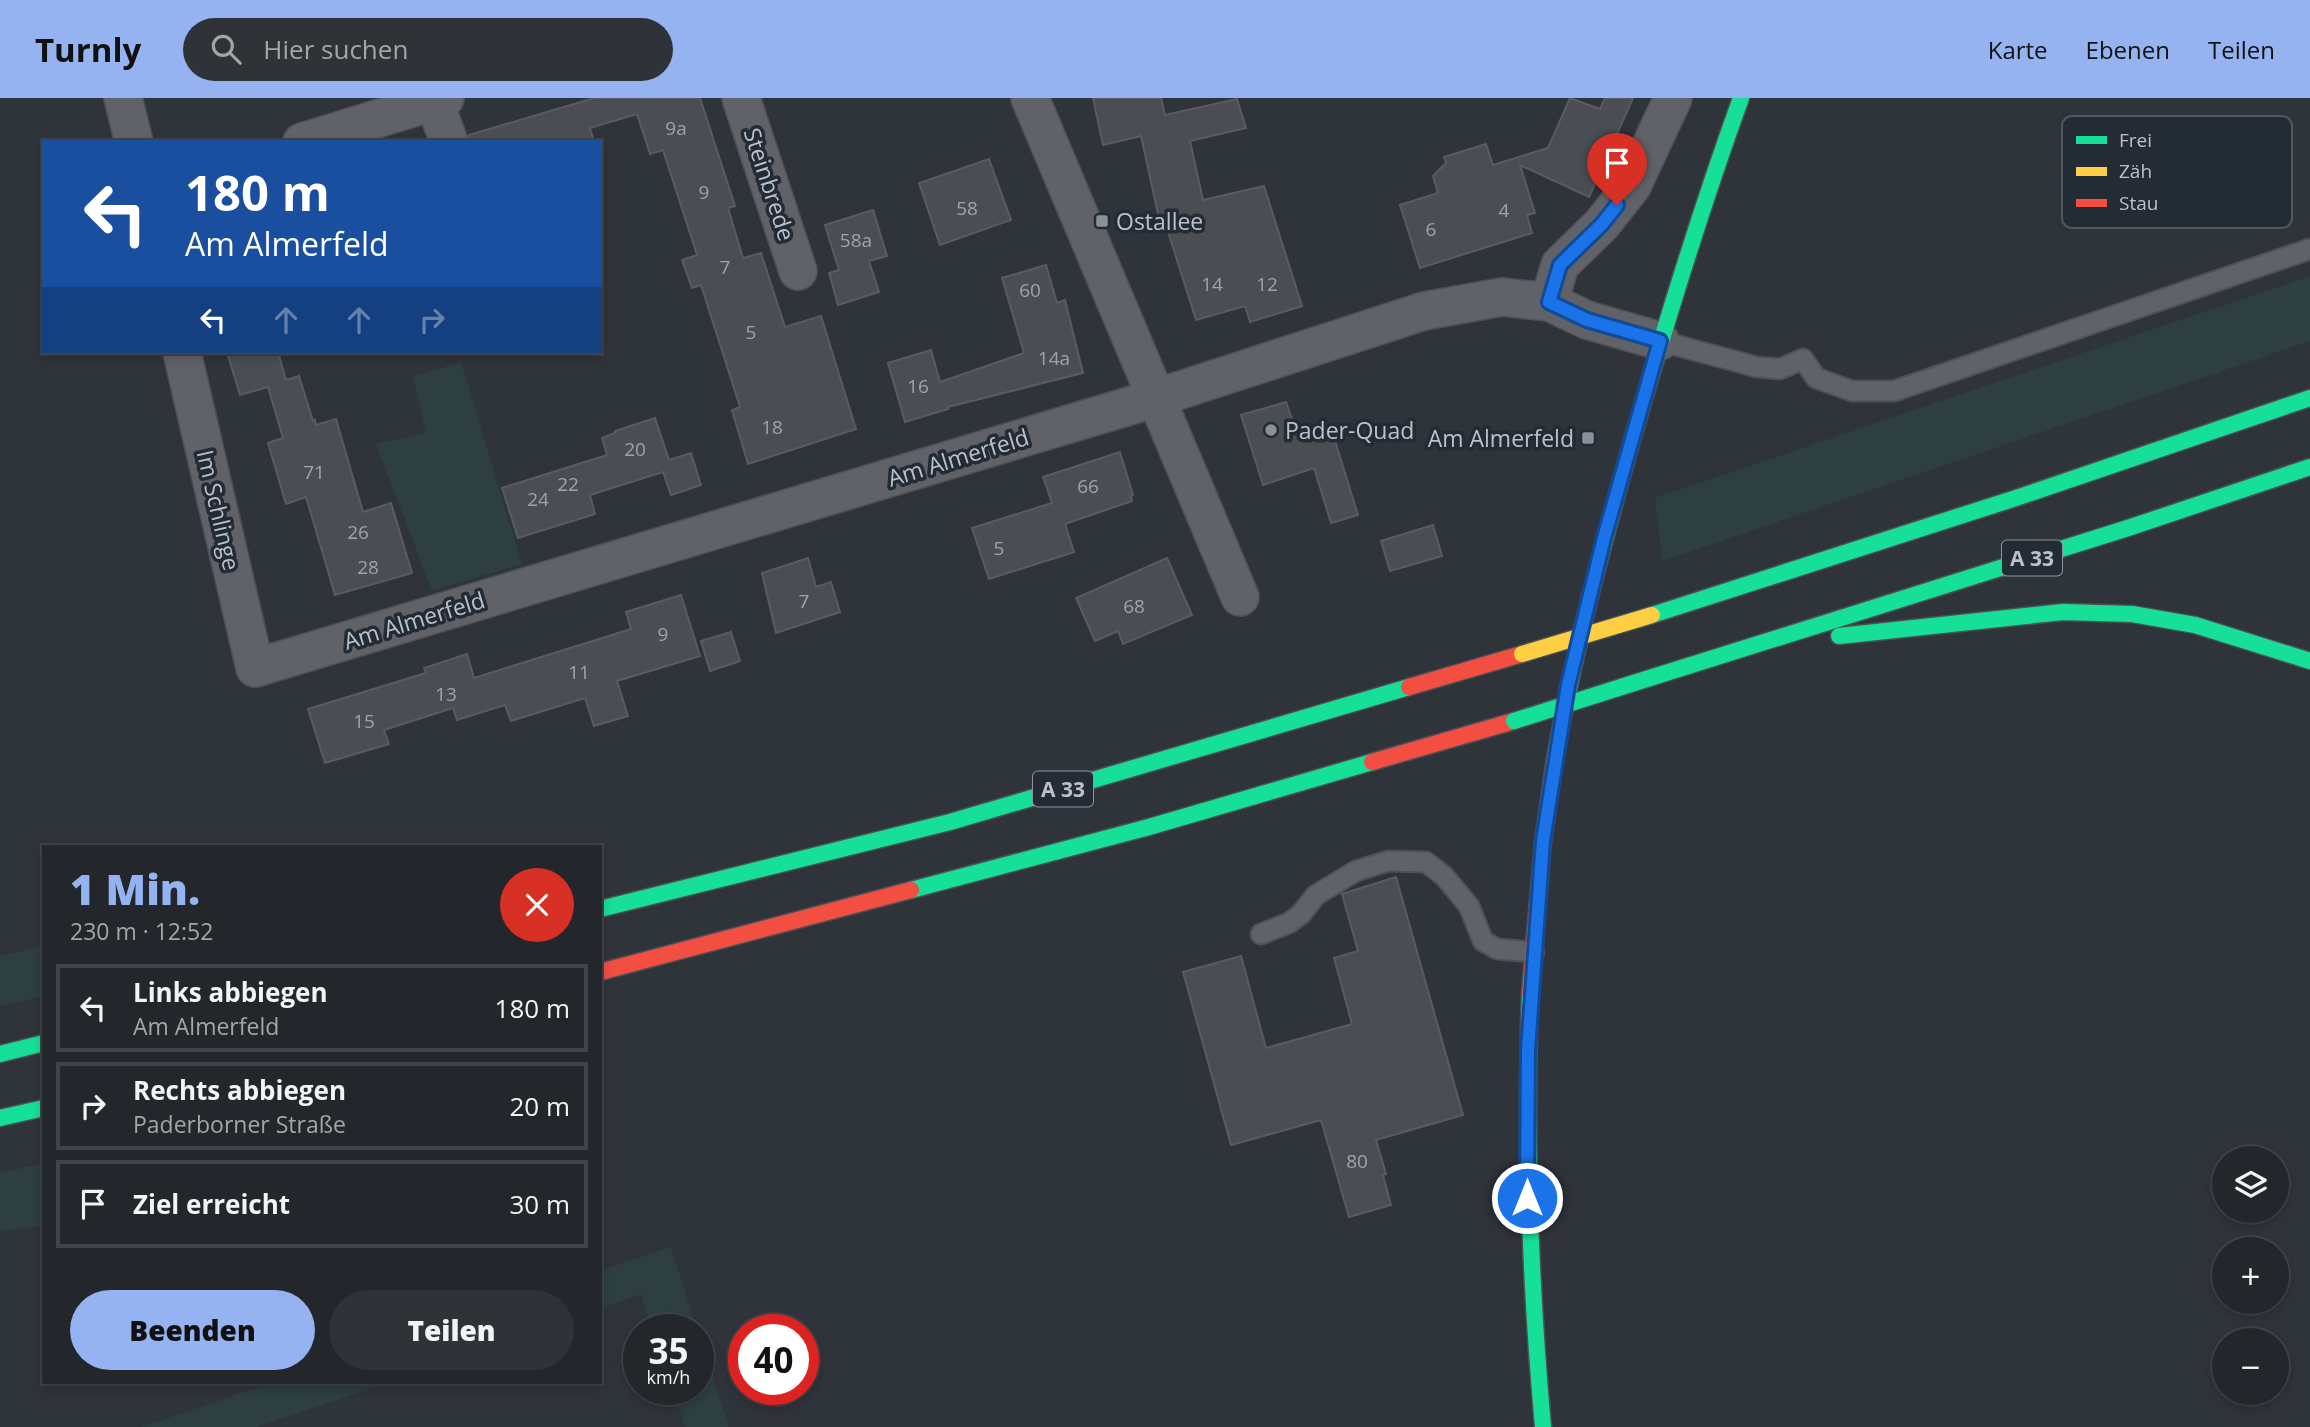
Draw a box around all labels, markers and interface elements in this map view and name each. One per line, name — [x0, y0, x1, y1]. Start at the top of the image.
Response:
search box — [183, 18, 673, 81]
text: Turnly — [35, 27, 141, 72]
icon: search — [207, 30, 245, 68]
text: Hier suchen — [263, 31, 408, 67]
text: Karte — [1988, 33, 2048, 66]
text: Ebenen — [2086, 33, 2170, 66]
text: Teilen — [2208, 33, 2275, 66]
house number: 9a — [665, 115, 687, 141]
legend — [2062, 116, 2292, 228]
street label: Steinbrede — [737, 123, 803, 245]
text: Frei — [2119, 127, 2152, 153]
pin — [1587, 133, 1647, 205]
icon: arrive — [1598, 144, 1636, 182]
text: Zäh — [2119, 158, 2152, 184]
text: 180 m — [185, 159, 330, 225]
icon: left — [70, 168, 161, 259]
house number: 9 — [699, 179, 709, 205]
text: Stau — [2119, 190, 2158, 216]
house number: 58 — [956, 195, 978, 221]
house number: 4 — [1499, 197, 1510, 223]
place label: Ostallee — [1116, 205, 1203, 237]
marker: Ostallee — [1094, 213, 1110, 229]
house number: 6 — [1426, 216, 1436, 242]
text: Am Almerfeld — [185, 222, 389, 265]
house number: 58a — [840, 227, 872, 253]
house number: 7 — [720, 254, 730, 280]
house number: 14 — [1201, 271, 1223, 297]
house number: 12 — [1256, 271, 1278, 297]
house number: 60 — [1019, 277, 1041, 303]
icon: left — [194, 301, 232, 339]
icon: ahead — [267, 301, 305, 339]
icon: ahead — [340, 301, 378, 339]
icon: right — [413, 301, 451, 339]
house number: 5 — [746, 319, 756, 345]
house number: 14a — [1038, 345, 1070, 371]
house number: 16 — [907, 373, 929, 399]
house number: 18 — [761, 414, 783, 440]
place label: Pader-Quad — [1285, 414, 1414, 446]
street label: Am Almerfeld — [883, 420, 1033, 494]
marker: Pader-Quad — [1263, 422, 1279, 438]
place label: Am Almerfeld — [1428, 422, 1574, 454]
marker: Am Almerfeld — [1580, 430, 1596, 446]
house number: 20 — [624, 436, 646, 462]
street label: Im Schlinge — [190, 447, 248, 573]
house number: 71 — [303, 459, 325, 485]
house number: 22 — [557, 471, 579, 497]
house number: 66 — [1077, 473, 1099, 499]
house number: 24 — [527, 486, 549, 512]
house number: 26 — [347, 519, 369, 545]
house number: 5 — [994, 535, 1004, 561]
road number: A 33 — [2002, 540, 2062, 575]
house number: 28 — [357, 554, 379, 580]
street label: Am Almerfeld — [339, 583, 489, 657]
house number: 7 — [799, 588, 809, 614]
house number: 68 — [1123, 593, 1145, 619]
house number: 9 — [658, 621, 668, 647]
house number: 11 — [568, 659, 590, 685]
house number: 13 — [435, 681, 457, 707]
house number: 15 — [353, 708, 375, 734]
road number: A 33 — [1033, 772, 1093, 806]
text: 1 Min. — [70, 860, 200, 917]
button: close — [500, 868, 574, 942]
text: 230 m · 12:52 — [70, 915, 213, 947]
text: Links abbiegen — [133, 974, 328, 1010]
icon: left — [74, 989, 112, 1027]
text: 180 m — [495, 990, 570, 1026]
text: Am Almerfeld — [133, 1010, 279, 1042]
text: Rechts abbiegen — [133, 1072, 346, 1108]
icon: right — [74, 1087, 112, 1125]
text: 20 m — [509, 1088, 570, 1124]
text: Paderborner Straße — [133, 1108, 346, 1140]
map controls — [2212, 1146, 2289, 1405]
button: layers — [2212, 1146, 2289, 1223]
house number: 80 — [1346, 1148, 1368, 1174]
position arrow — [1490, 1161, 1564, 1235]
icon: arrive — [74, 1185, 112, 1223]
text: Ziel erreicht — [133, 1186, 290, 1222]
text: 30 m — [509, 1186, 570, 1222]
button: + — [2212, 1237, 2289, 1314]
button: Beenden — [70, 1290, 315, 1370]
button: Teilen — [329, 1290, 574, 1370]
speed limit sign: 40 — [728, 1314, 819, 1405]
text: 35 — [648, 1327, 689, 1374]
button: − — [2212, 1328, 2289, 1405]
text: km/h — [647, 1365, 690, 1389]

